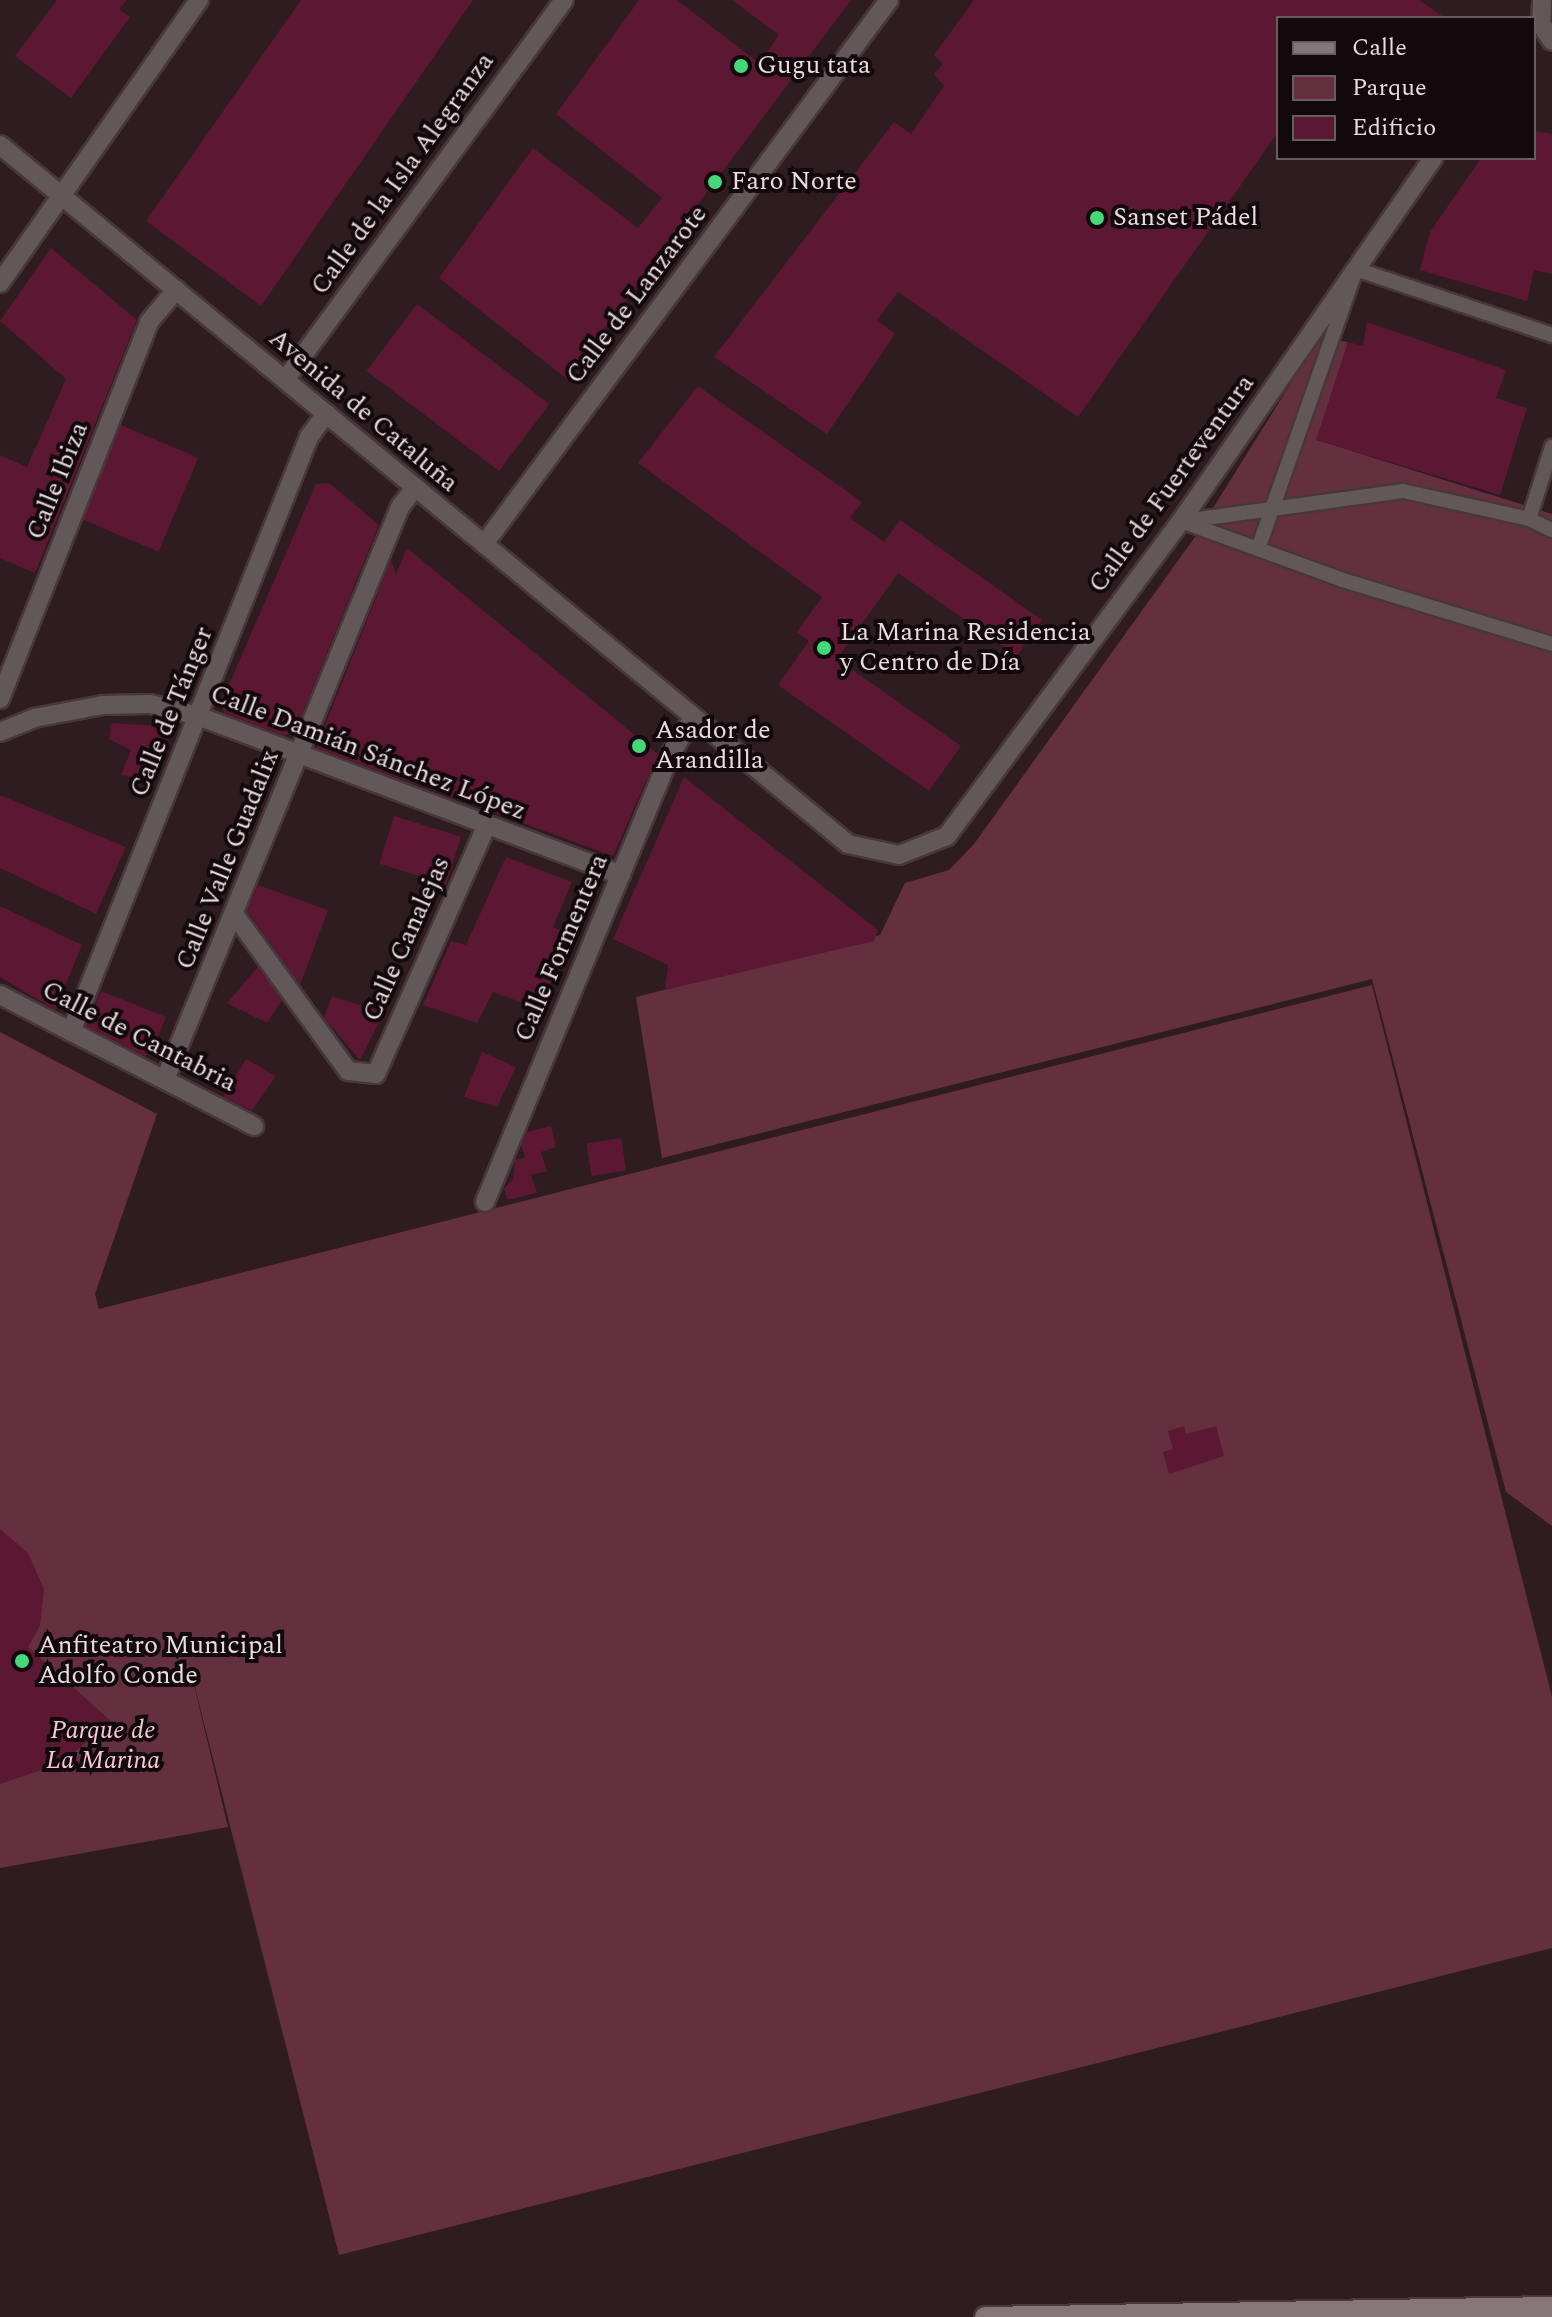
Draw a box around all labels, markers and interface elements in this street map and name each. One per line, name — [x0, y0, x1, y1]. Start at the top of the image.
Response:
legend — [1276, 16, 1536, 160]
text: Calle — [1352, 30, 1407, 66]
street label: Calle de la Isla Alegranza — [305, 47, 501, 301]
place label: Gugu tata — [757, 50, 871, 82]
marker: Gugu tata — [732, 57, 750, 75]
text: Parque — [1352, 70, 1427, 106]
text: Edificio — [1352, 110, 1436, 146]
place label: Faro Norte — [731, 166, 857, 198]
marker: Faro Norte — [706, 173, 724, 191]
street label: Calle de Lanzarote — [560, 200, 714, 390]
place label: Sanset Pádel — [1113, 202, 1258, 234]
marker: Sanset Pádel — [1088, 209, 1106, 227]
street label: Avenida de Cataluña — [262, 323, 464, 499]
street label: Calle de Fuerteventura — [1082, 369, 1262, 599]
street label: Calle Ibiza — [20, 418, 96, 544]
place label: La Marina Residencia y Centro de Día — [840, 617, 1091, 678]
street label: Calle de Tánger — [124, 622, 220, 802]
marker: La Marina Residencia y Centro de Día — [815, 639, 833, 657]
street label: Calle Damián Sánchez López — [206, 678, 530, 828]
place label: Asador de Arandilla — [655, 715, 771, 776]
marker: Asador de Arandilla — [630, 737, 648, 755]
street label: Calle Valle Guadalix — [170, 746, 286, 974]
street label: Calle Formentera — [508, 850, 616, 1046]
street label: Calle Canalejas — [357, 852, 457, 1026]
street label: Calle de Cantabria — [37, 975, 241, 1099]
place label: Anfiteatro Municipal Adolfo Conde — [38, 1630, 283, 1692]
marker: Anfiteatro Municipal Adolfo Conde — [13, 1652, 31, 1670]
park label: Parque de La Marina — [46, 1715, 160, 1776]

